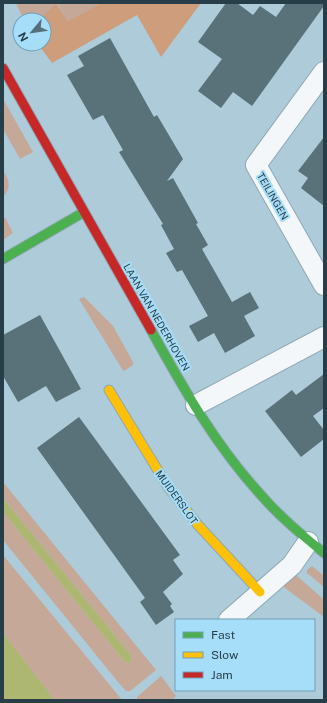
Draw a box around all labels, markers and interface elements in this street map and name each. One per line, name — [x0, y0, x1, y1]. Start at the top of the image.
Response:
north arrow — [12, 12, 52, 52]
text: N — [16, 30, 31, 44]
street label: TEILINGEN — [255, 170, 291, 222]
street label: LAAN VAN NEDERHOVEN — [121, 261, 193, 373]
street label: MUIDERSLOT — [153, 468, 201, 526]
legend — [175, 619, 315, 691]
text: Fast — [211, 628, 236, 642]
text: Slow — [211, 648, 239, 662]
text: Jam — [211, 668, 233, 682]

